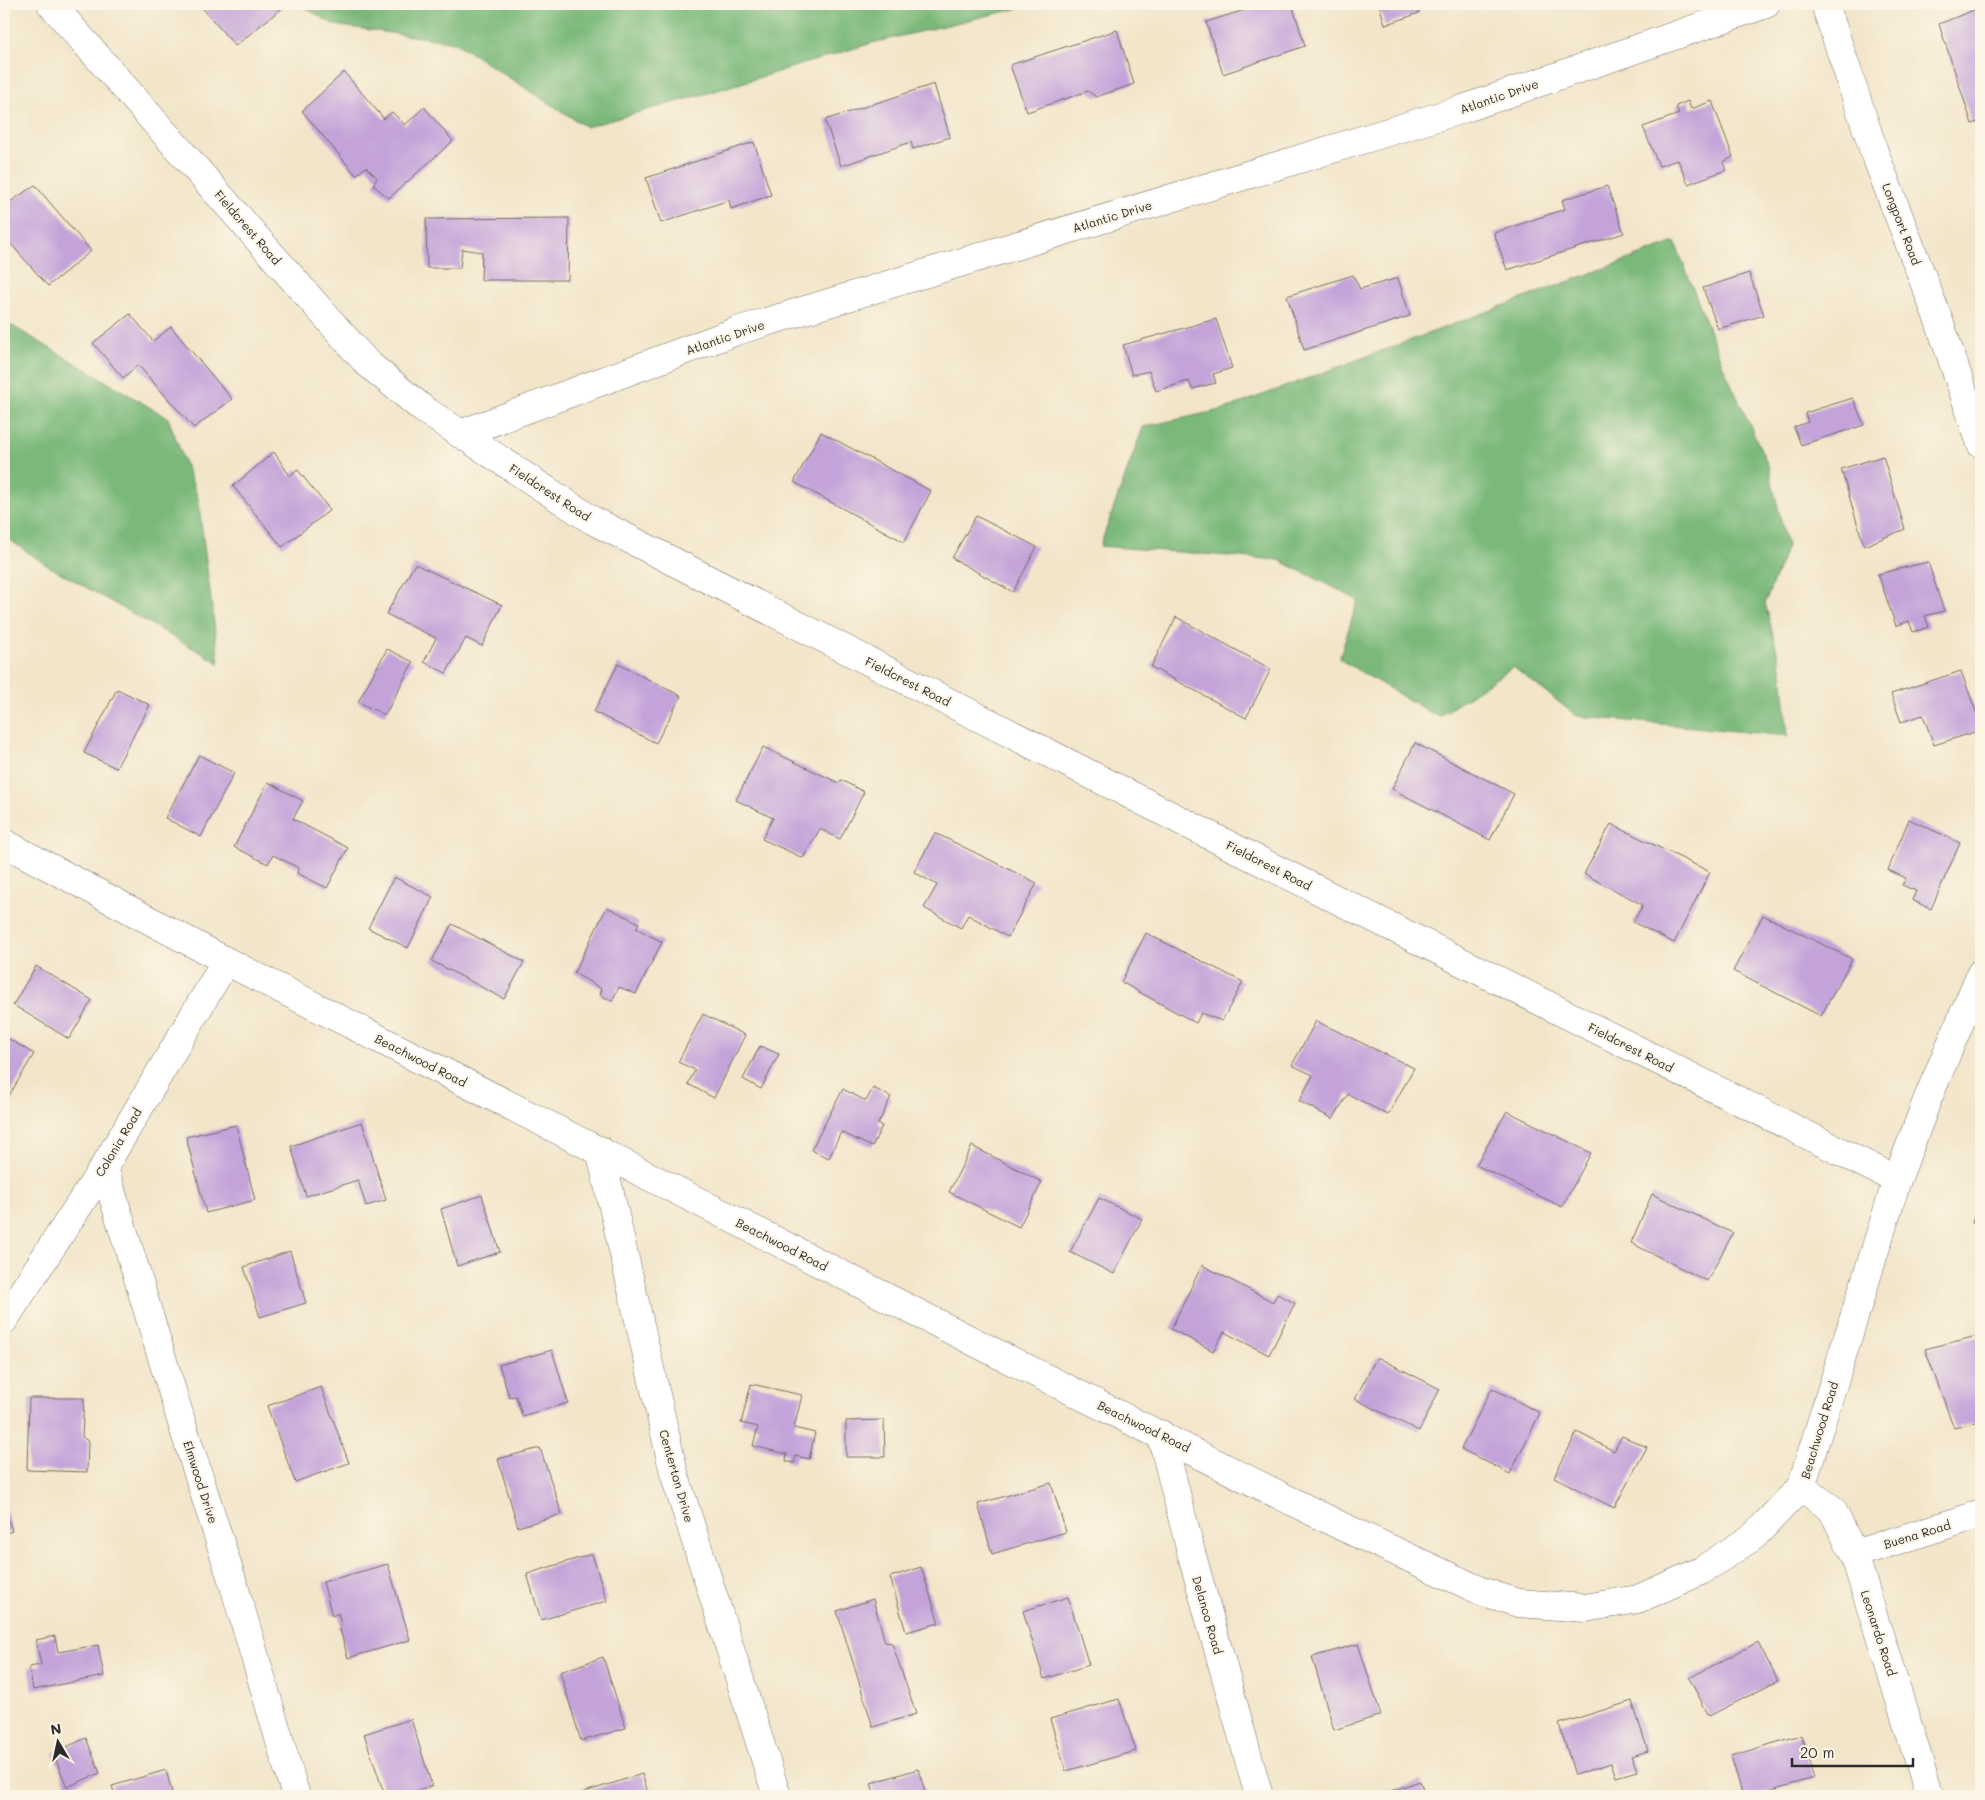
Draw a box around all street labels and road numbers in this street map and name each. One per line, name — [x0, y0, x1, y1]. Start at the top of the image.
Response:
street label: Atlantic Drive — [1457, 75, 1541, 117]
street label: Longport Road — [1879, 181, 1925, 268]
street label: Fieldcrest Road — [211, 186, 285, 268]
street label: Atlantic Drive — [1070, 196, 1154, 236]
street label: Atlantic Drive — [683, 316, 767, 358]
street label: Fieldcrest Road — [506, 460, 594, 524]
street label: Fieldcrest Road — [863, 653, 954, 710]
street label: Fieldcrest Road — [1224, 837, 1315, 894]
street label: Fieldcrest Road — [1586, 1019, 1677, 1076]
street label: Beachwood Road — [372, 1030, 470, 1090]
street label: Colonia Road — [91, 1104, 145, 1179]
street label: Beachwood Road — [733, 1214, 831, 1274]
street label: Beachwood Road — [1797, 1379, 1842, 1481]
street label: Beachwood Road — [1095, 1397, 1193, 1456]
street label: Centerton Drive — [656, 1428, 698, 1524]
street label: Elmwood Drive — [180, 1439, 222, 1525]
street label: Buena Road — [1882, 1516, 1953, 1552]
street label: Delanco Road — [1189, 1574, 1227, 1656]
street label: Leonardo Road — [1858, 1588, 1901, 1678]

